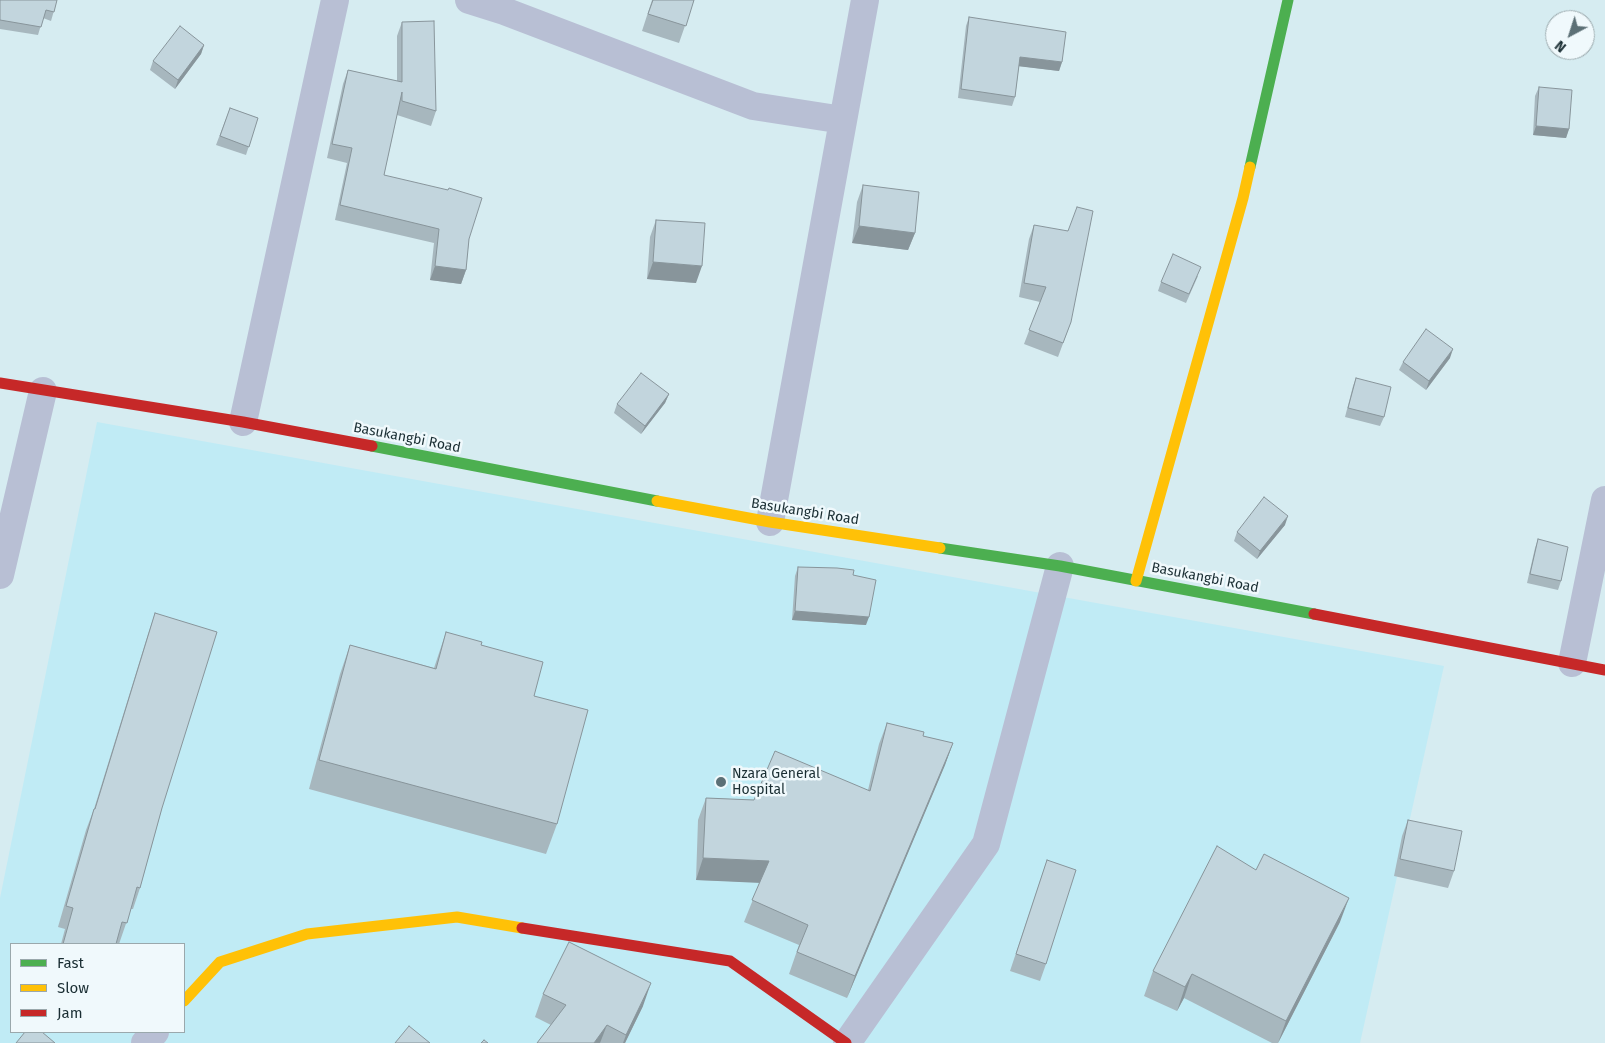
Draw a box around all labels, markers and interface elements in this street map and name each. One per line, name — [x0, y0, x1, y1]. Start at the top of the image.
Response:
north arrow — [1545, 10, 1595, 60]
text: N — [1552, 37, 1570, 56]
street label: Basukangbi Road — [352, 419, 462, 457]
street label: Basukangbi Road — [750, 495, 860, 529]
street label: Basukangbi Road — [1150, 559, 1260, 597]
place label: Nzara General Hospital — [732, 766, 820, 799]
marker: Nzara General Hospital — [714, 775, 728, 789]
legend — [10, 943, 185, 1033]
text: Fast — [57, 954, 84, 972]
text: Slow — [57, 979, 89, 997]
text: Jam — [57, 1004, 83, 1022]

